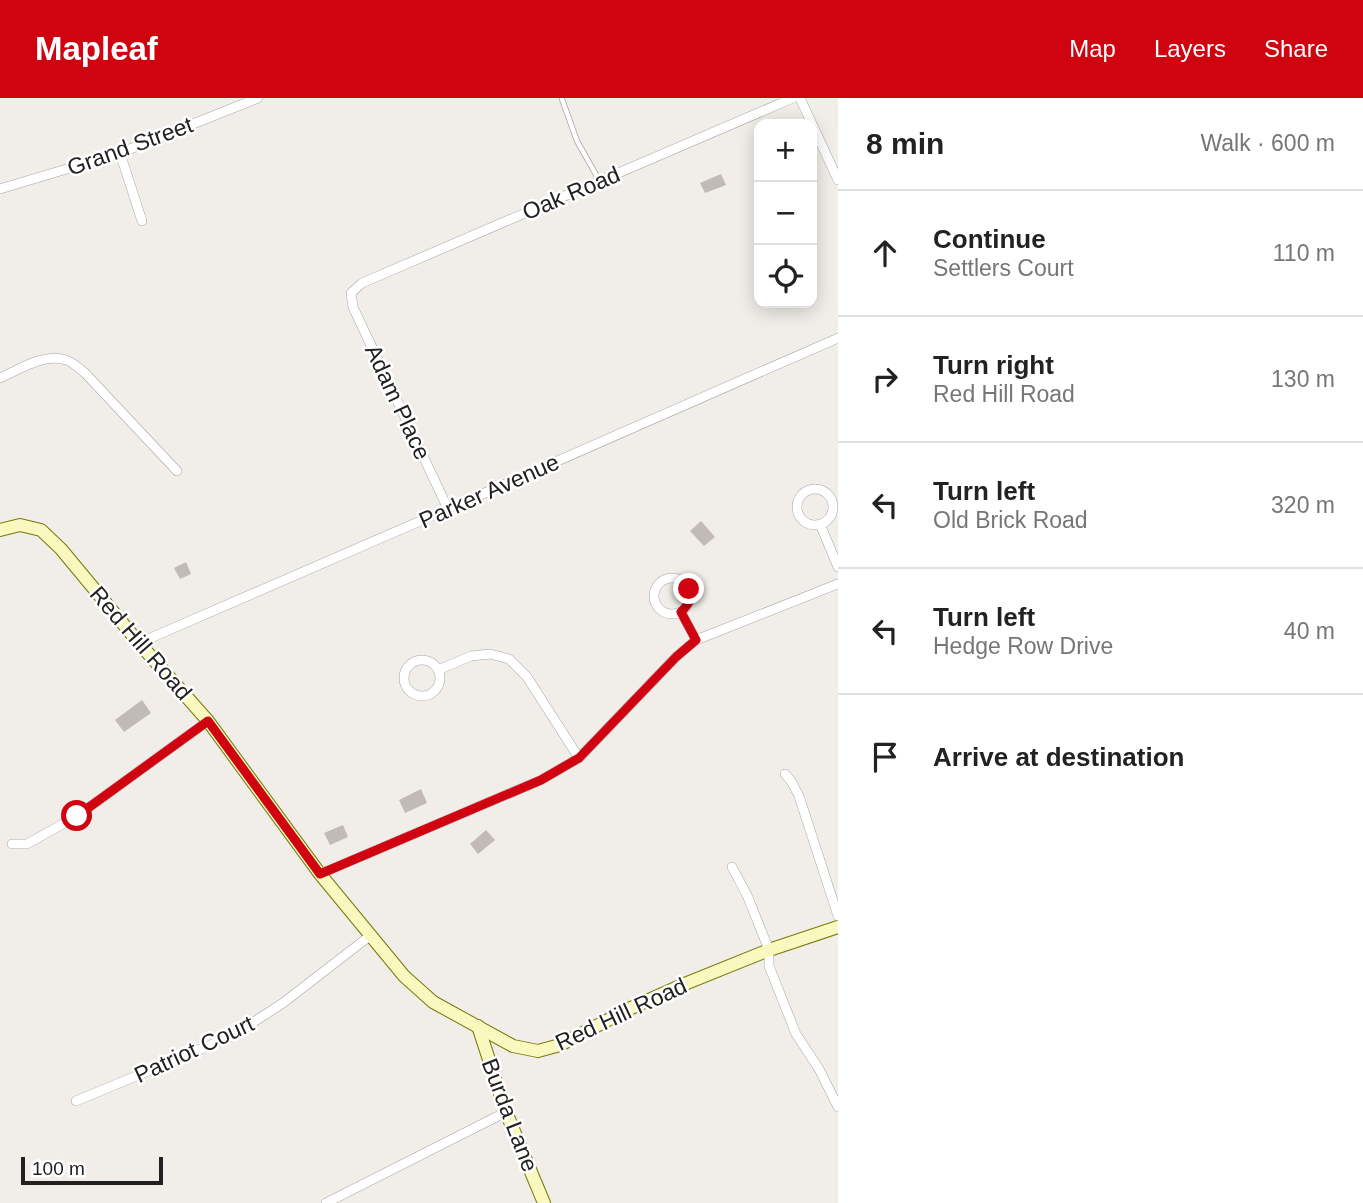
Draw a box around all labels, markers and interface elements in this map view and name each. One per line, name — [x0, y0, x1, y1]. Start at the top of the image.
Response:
text: Mapleaf — [35, 30, 158, 67]
text: Map — [1069, 35, 1116, 62]
text: Layers — [1154, 35, 1226, 62]
text: Share — [1264, 35, 1328, 62]
street label: Grand Street — [64, 111, 197, 181]
map controls — [754, 119, 817, 308]
button: + — [754, 119, 817, 182]
text: 8 min — [866, 127, 944, 160]
text: Walk · 600 m — [1200, 130, 1335, 156]
street label: Oak Road — [518, 161, 624, 225]
button: − — [754, 182, 817, 245]
text: Continue — [933, 224, 1046, 254]
icon: ahead — [866, 234, 904, 272]
text: 110 m — [1273, 240, 1335, 266]
button: locate — [754, 245, 817, 308]
text: Settlers Court — [933, 255, 1074, 281]
street label: Adam Place — [360, 340, 436, 464]
text: Turn right — [933, 350, 1054, 380]
icon: right — [866, 360, 904, 398]
text: 130 m — [1271, 366, 1335, 392]
text: Red Hill Road — [933, 381, 1075, 407]
street label: Parker Avenue — [415, 449, 563, 533]
text: Turn left — [933, 476, 1035, 506]
icon: left — [866, 486, 904, 524]
text: 320 m — [1271, 492, 1335, 518]
text: Old Brick Road — [933, 507, 1088, 533]
route end — [673, 573, 704, 604]
street label: Red Hill Road — [85, 581, 197, 705]
text: Turn left — [933, 602, 1035, 632]
icon: left — [866, 612, 904, 650]
text: 40 m — [1284, 618, 1335, 644]
text: Hedge Row Drive — [933, 633, 1113, 659]
icon: arrive — [866, 738, 904, 776]
text: Arrive at destination — [933, 742, 1184, 772]
route start — [61, 800, 92, 831]
street label: Red Hill Road — [551, 972, 691, 1056]
street label: Patriot Court — [130, 1010, 259, 1088]
street label: Burda Lane — [477, 1055, 543, 1175]
scale bar — [21, 1154, 163, 1186]
text: 100 m — [32, 1158, 85, 1179]

